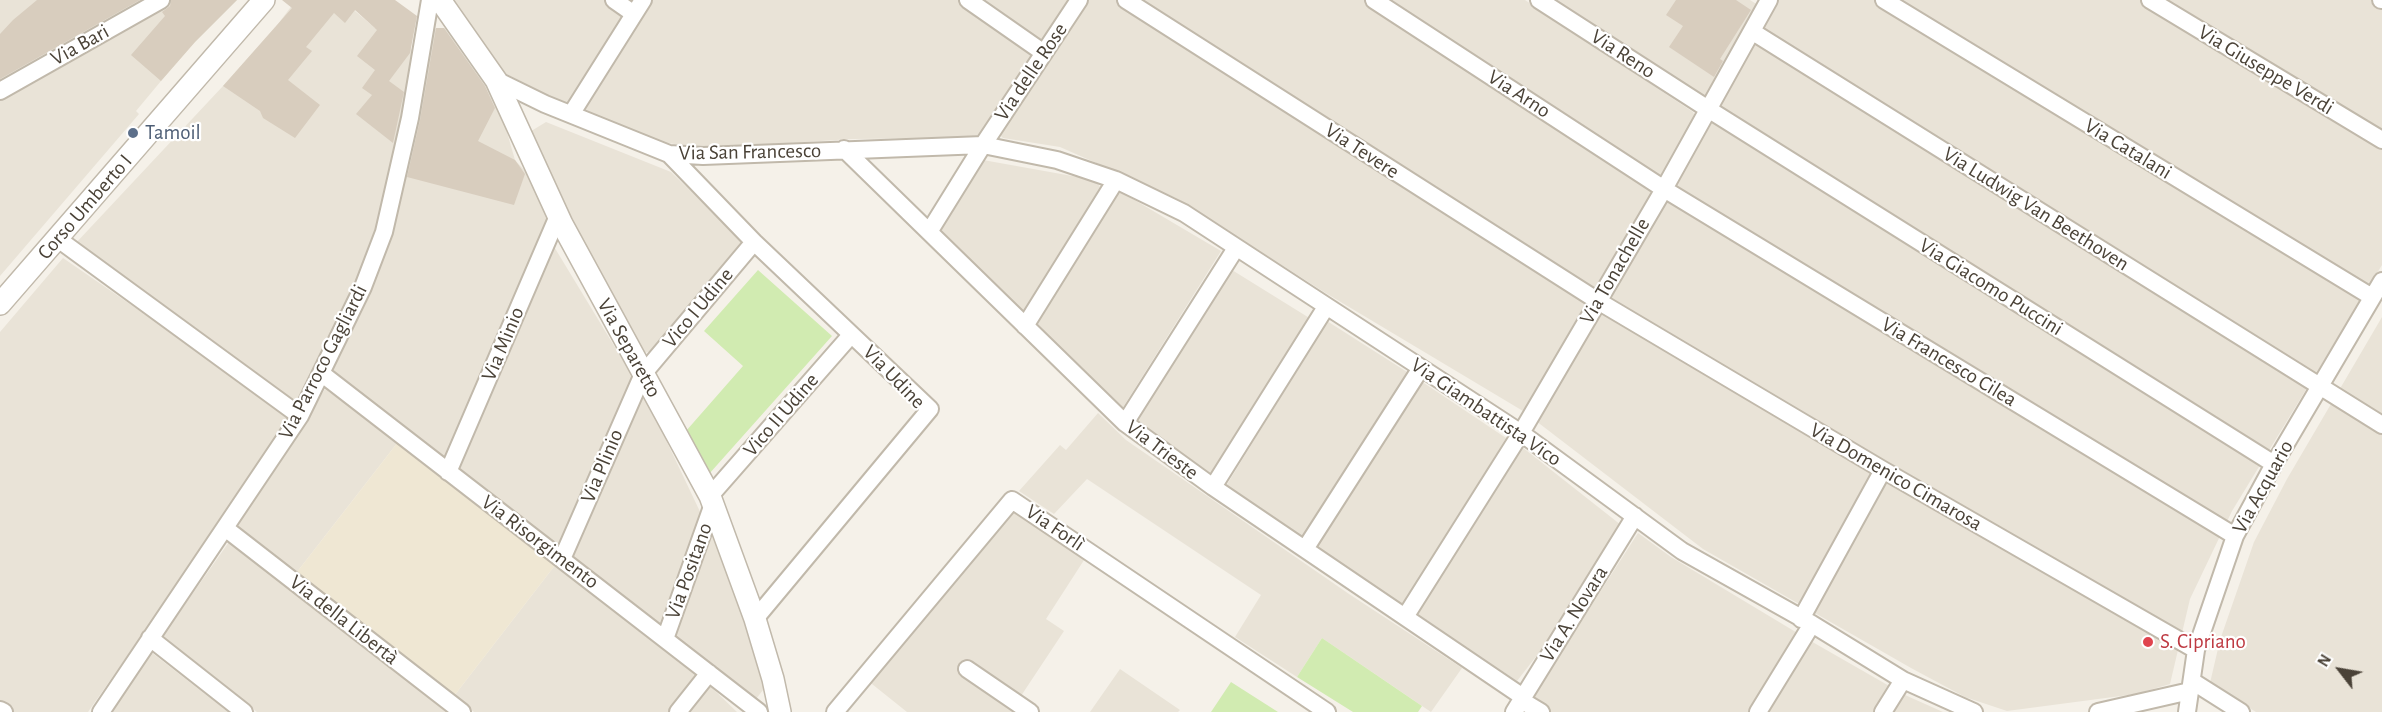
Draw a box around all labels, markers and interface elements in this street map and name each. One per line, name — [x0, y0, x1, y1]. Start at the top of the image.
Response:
street label: Via delle Rose — [989, 18, 1073, 126]
street label: Via Bari — [46, 19, 114, 71]
street label: Via Giuseppe Verdi — [2194, 20, 2338, 120]
street label: Via Reno — [1586, 24, 1660, 84]
street label: Via Arno — [1483, 64, 1555, 124]
street label: Via Catalani — [2080, 113, 2176, 185]
street label: Via Tevere — [1320, 118, 1404, 184]
place label: Tamoil — [145, 120, 201, 146]
marker: Tamoil — [126, 126, 140, 140]
street label: Via San Francesco — [679, 138, 821, 166]
street label: Via Ludwig Van Beethoven — [1938, 141, 2134, 277]
street label: Corso Umberto I — [32, 149, 138, 265]
street label: Via Tonachelle — [1574, 213, 1656, 329]
street label: Via Giacomo Puccini — [1914, 233, 2068, 341]
street label: Vico I Udine — [657, 263, 739, 353]
street label: Via Parroco Gagliardi — [273, 280, 373, 444]
street label: Via Separetto — [591, 294, 667, 402]
street label: Via Minio — [476, 303, 530, 385]
street label: Via Francesco Cilea — [1877, 312, 2021, 412]
street label: Via Udine — [857, 340, 931, 414]
street label: Via Giambattista Vico — [1406, 352, 1566, 472]
street label: Vico II Udine — [738, 368, 824, 462]
street label: Via Trieste — [1121, 415, 1203, 485]
street label: Via Domenico Cimarosa — [1805, 417, 1987, 537]
street label: Via Plinio — [575, 425, 629, 507]
street label: Via Acquario — [2227, 436, 2299, 538]
street label: Via Risorgimento — [476, 490, 604, 594]
street label: Via Forlì — [1021, 499, 1089, 557]
street label: Via Positano — [660, 519, 718, 623]
street label: Via A. Novara — [1534, 561, 1614, 667]
street label: Via della Libertà — [284, 570, 404, 670]
place label: S. Cipriano — [2160, 629, 2246, 655]
marker: S. Cipriano — [2141, 635, 2155, 649]
north arrow — [2310, 640, 2370, 700]
text: N — [2315, 652, 2334, 670]

